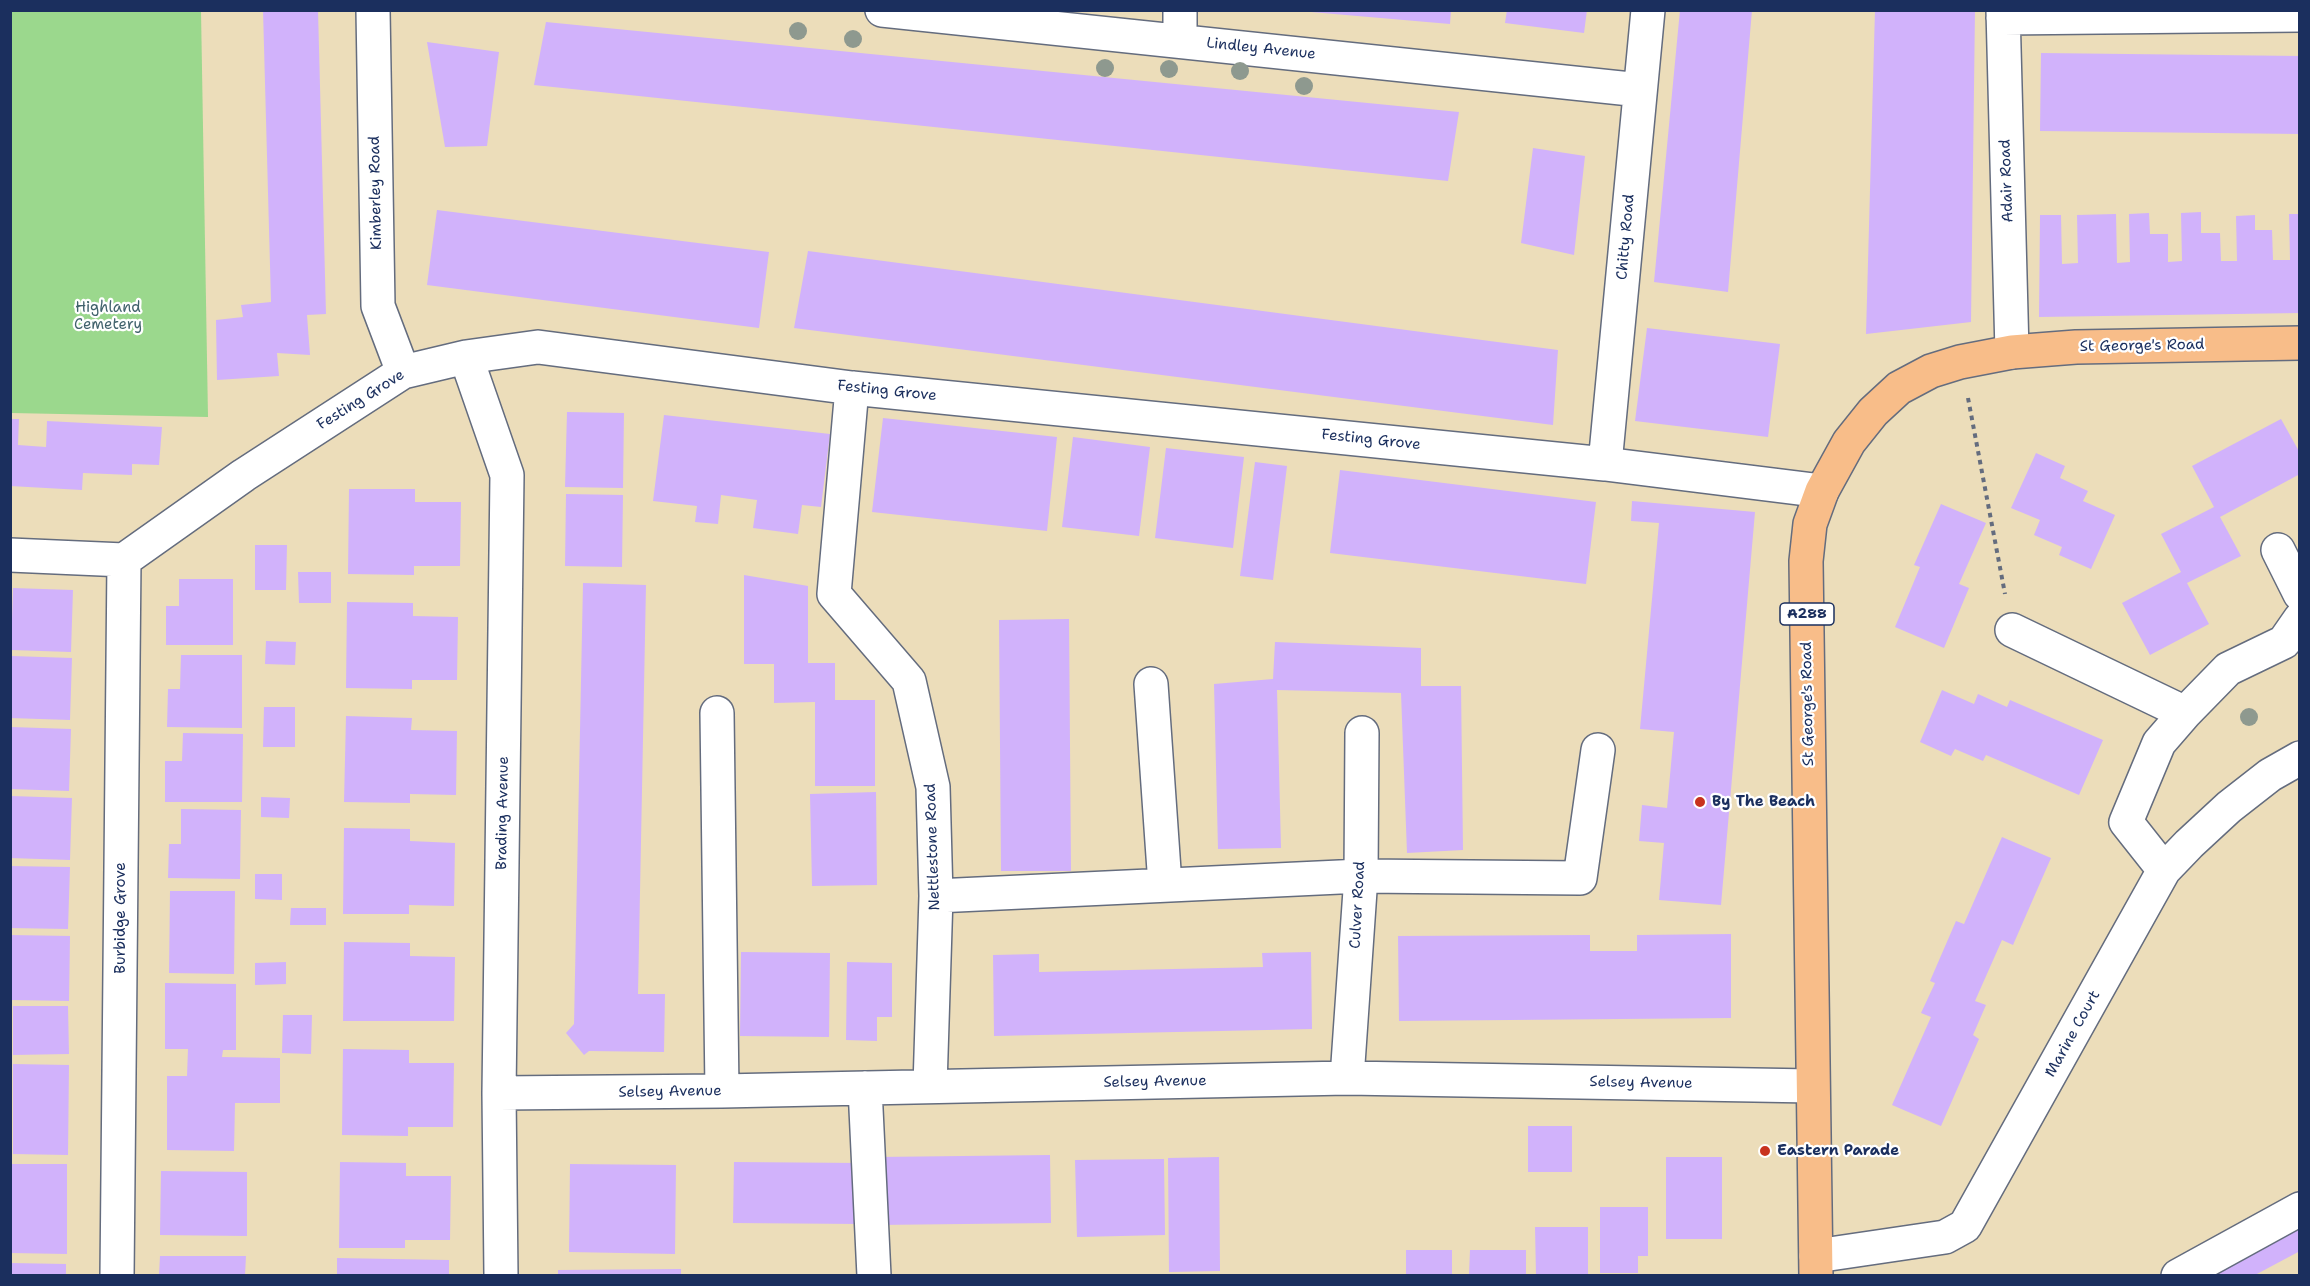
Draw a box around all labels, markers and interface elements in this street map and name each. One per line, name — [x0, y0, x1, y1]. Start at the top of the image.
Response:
street label: Lindley Avenue — [1205, 34, 1317, 64]
street label: Kimberley Road — [366, 136, 386, 250]
street label: Adair Road — [1997, 139, 2017, 223]
street label: Chitty Road — [1613, 193, 1639, 281]
park label: Highland Cemetery — [74, 299, 142, 334]
street label: St George's Road — [2079, 336, 2205, 356]
street label: Festing Grove — [314, 366, 408, 434]
street label: Festing Grove — [837, 377, 937, 405]
street label: Festing Grove — [1321, 426, 1421, 454]
road number: A288 — [1780, 603, 1834, 625]
street label: St George's Road — [1798, 641, 1818, 767]
street label: Brading Avenue — [493, 756, 513, 870]
street label: Nettlestone Road — [922, 783, 944, 911]
place label: By The Beach — [1712, 793, 1815, 811]
marker: By The Beach — [1693, 795, 1707, 809]
street label: Culver Road — [1347, 861, 1369, 949]
street label: Burbidge Grove — [112, 862, 130, 974]
street label: Marine Court — [2042, 987, 2104, 1081]
street label: Selsey Avenue — [1103, 1072, 1207, 1092]
street label: Selsey Avenue — [1589, 1073, 1693, 1093]
street label: Selsey Avenue — [618, 1082, 722, 1102]
place label: Eastern Parade — [1777, 1142, 1899, 1160]
marker: Eastern Parade — [1758, 1144, 1772, 1158]

